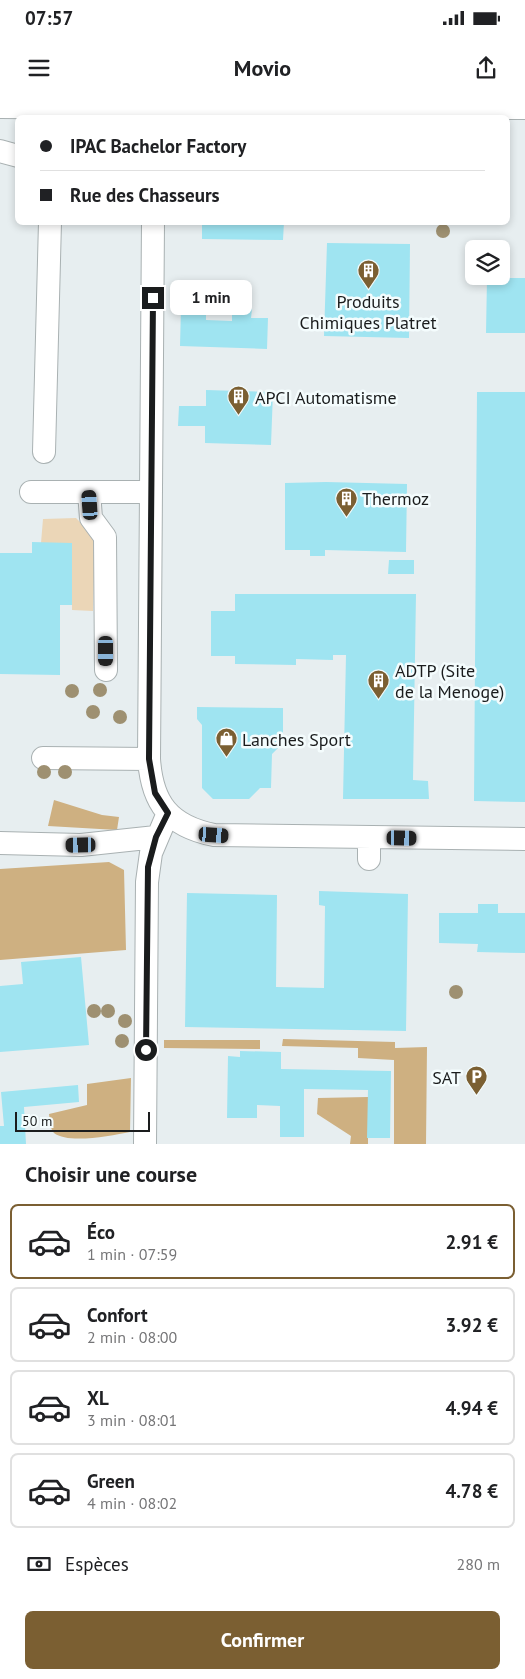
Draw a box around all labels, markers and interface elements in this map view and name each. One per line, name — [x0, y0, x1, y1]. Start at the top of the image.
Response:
text: 07:57 — [25, 6, 73, 30]
icon: menu — [25, 54, 53, 82]
text: Movio — [234, 54, 291, 82]
icon: share — [472, 54, 500, 82]
text: IPAC Bachelor Factory — [70, 134, 246, 158]
text: Rue des Chasseurs — [70, 183, 220, 207]
map controls — [465, 240, 510, 285]
button: layers — [465, 240, 510, 285]
building icon: Produits Chimiques Platret — [356, 259, 380, 290]
callout: 1 min — [170, 280, 253, 316]
route end — [142, 287, 164, 309]
text: 1 min — [191, 287, 231, 307]
place label: Produits Chimiques Platret — [300, 290, 437, 334]
building icon: APCI Automatisme — [227, 385, 251, 416]
place label: APCI Automatisme — [255, 386, 397, 409]
building icon: Thermoz — [334, 486, 358, 517]
place label: Thermoz — [362, 487, 429, 510]
car — [81, 490, 98, 520]
car — [98, 636, 113, 666]
place label: ADTP (Site de la Menoge) — [395, 659, 504, 703]
building icon: ADTP (Site de la Menoge) — [367, 668, 391, 699]
shop icon: Lanches Sport — [214, 727, 238, 758]
place label: Lanches Sport — [242, 728, 351, 751]
car — [198, 826, 229, 844]
car — [386, 830, 417, 846]
car — [65, 837, 96, 853]
route start — [135, 1039, 157, 1061]
parking icon: SAT — [465, 1065, 489, 1096]
place label: SAT — [432, 1066, 461, 1089]
scale bar — [15, 1109, 150, 1132]
text: 50 m — [22, 1112, 52, 1130]
text: Choisir une course — [25, 1160, 197, 1188]
icon: car — [27, 1219, 72, 1264]
text: Éco — [87, 1220, 115, 1244]
text: 2.91 € — [445, 1230, 498, 1254]
text: 1 min · 07:59 — [87, 1244, 177, 1264]
icon: car — [27, 1302, 72, 1347]
text: Confort — [87, 1303, 148, 1327]
text: 3.92 € — [445, 1313, 498, 1337]
text: 2 min · 08:00 — [87, 1327, 177, 1347]
icon: car — [27, 1385, 72, 1430]
text: XL — [87, 1386, 109, 1410]
text: 4.94 € — [445, 1396, 498, 1420]
text: 3 min · 08:01 — [87, 1410, 177, 1430]
icon: car — [27, 1468, 72, 1513]
text: Green — [87, 1469, 135, 1493]
text: 4.78 € — [445, 1479, 498, 1503]
text: 4 min · 08:02 — [87, 1493, 177, 1513]
icon: cash — [25, 1550, 53, 1578]
text: Espèces — [65, 1552, 129, 1576]
text: 280 m — [457, 1554, 500, 1574]
button: Confirmer — [25, 1611, 500, 1669]

